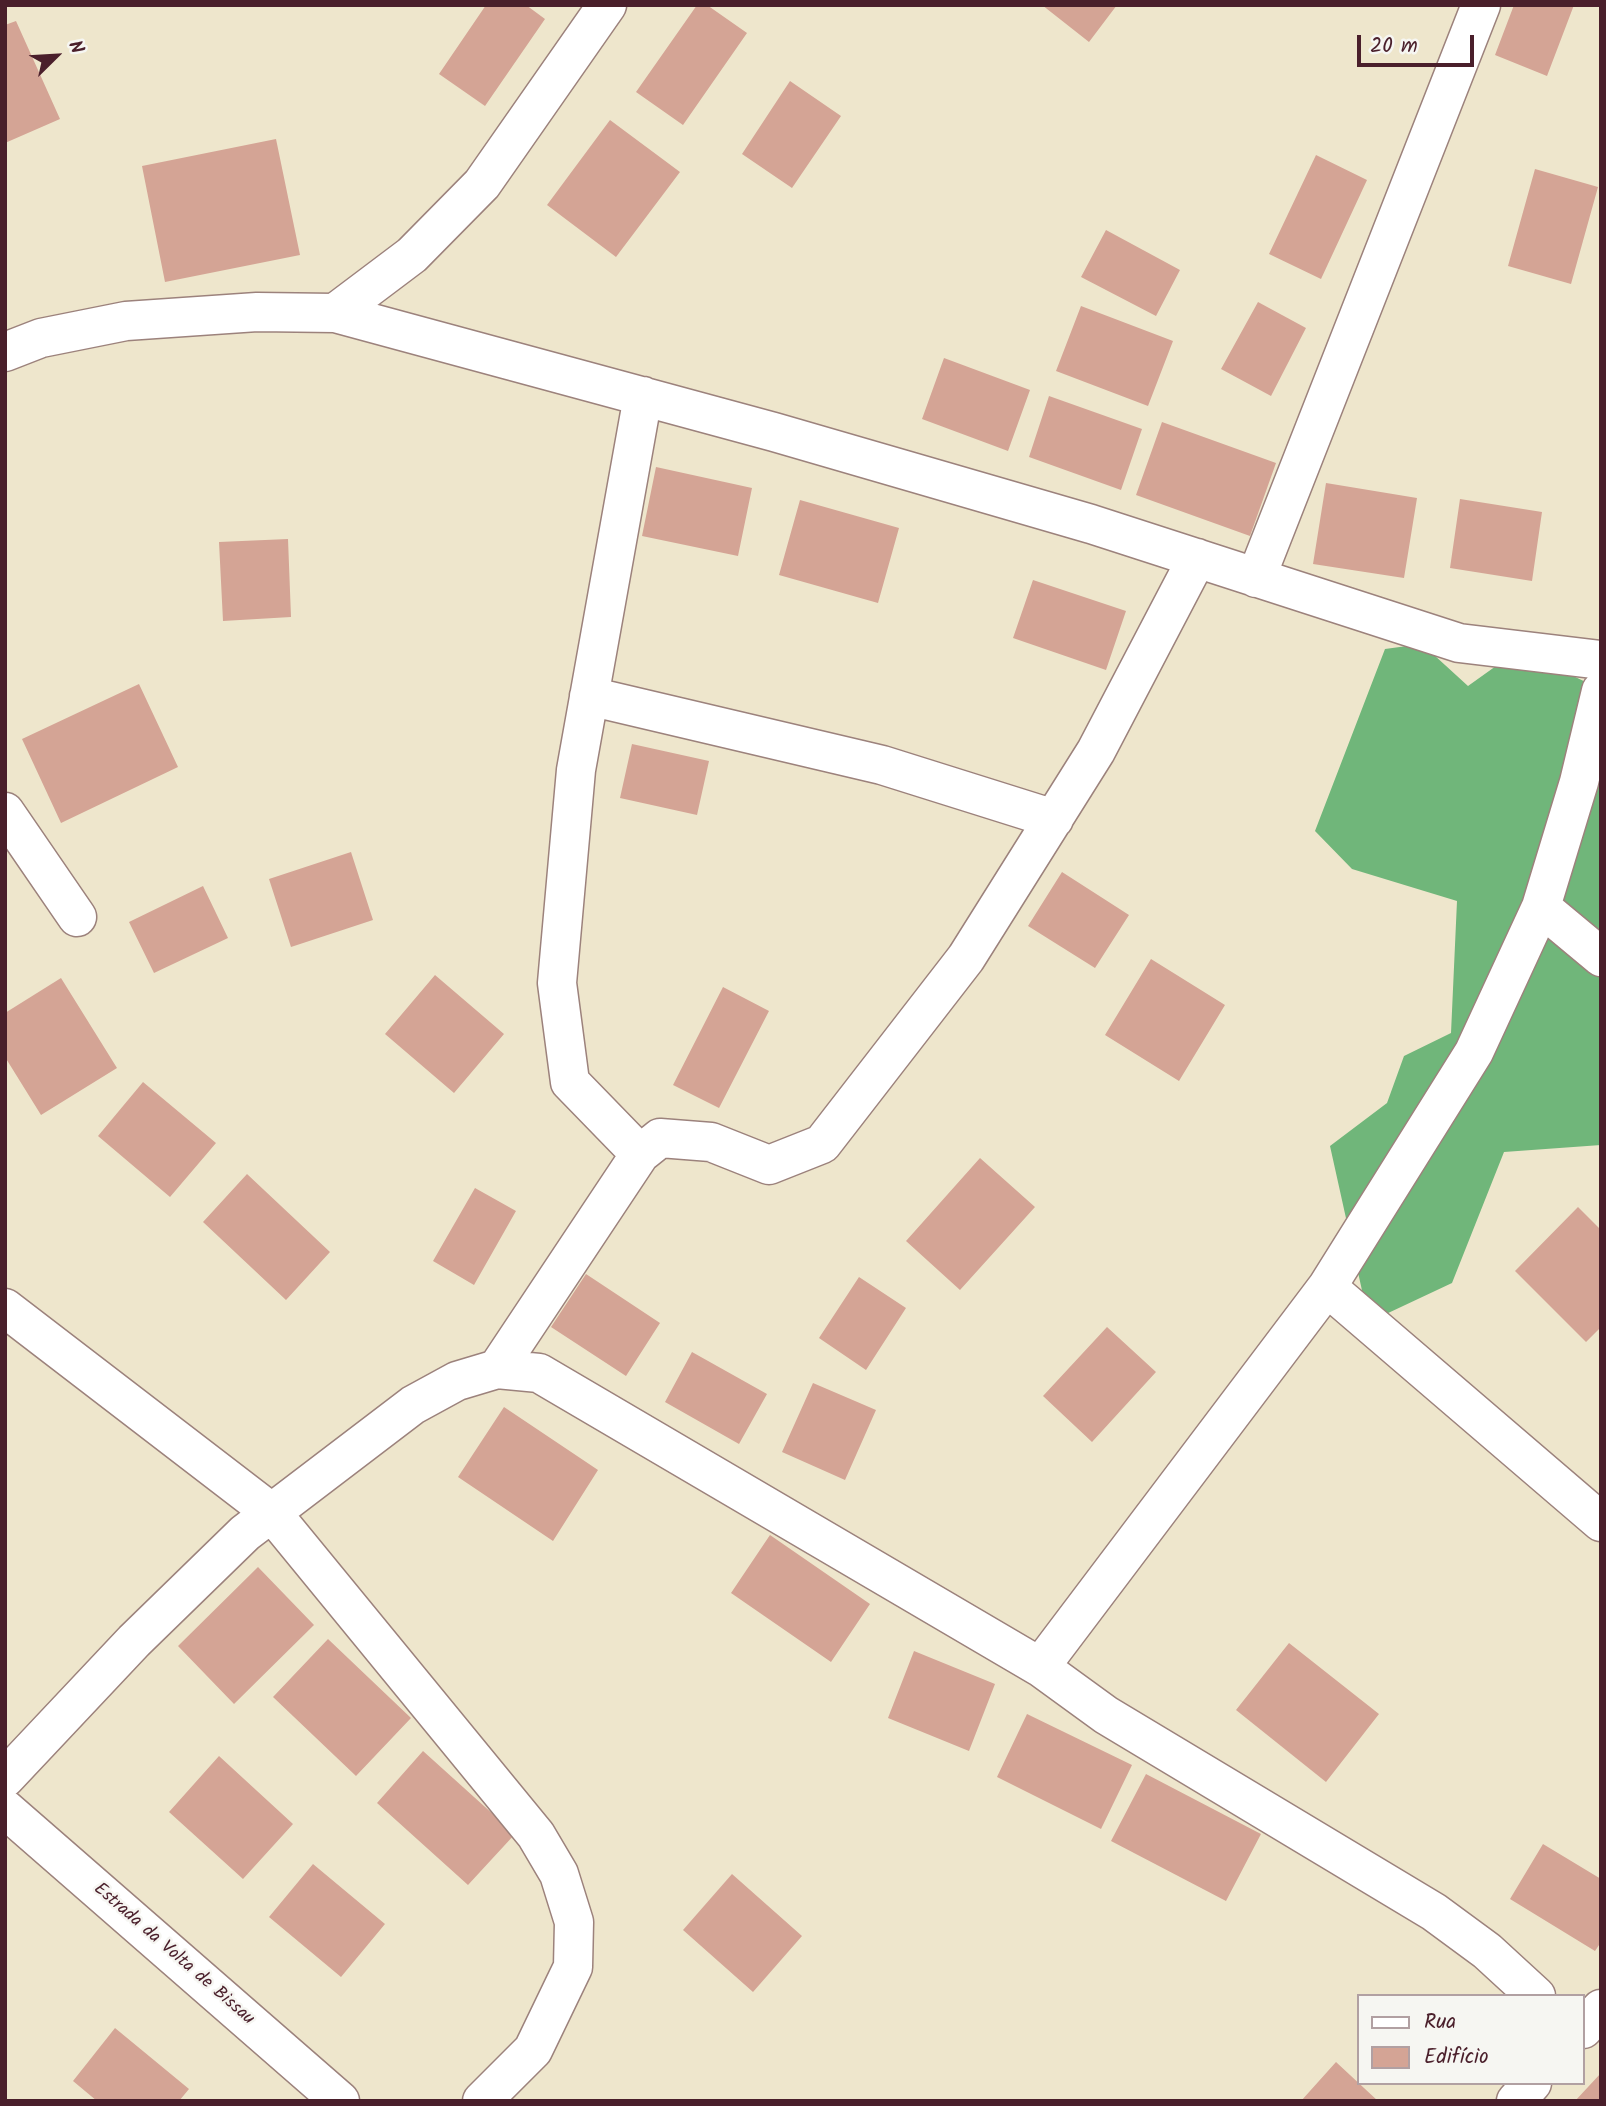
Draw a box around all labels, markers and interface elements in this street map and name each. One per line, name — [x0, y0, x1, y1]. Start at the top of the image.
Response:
north arrow — [21, 21, 91, 91]
scale bar — [1361, 21, 1478, 65]
text: 20 m — [1370, 30, 1418, 63]
text: N — [59, 36, 91, 59]
street label: Estrada da Volta de Bissau — [88, 1879, 258, 2031]
legend — [1358, 1994, 1585, 2085]
text: Rua — [1424, 2006, 1456, 2039]
text: Edifício — [1424, 2041, 1489, 2074]

